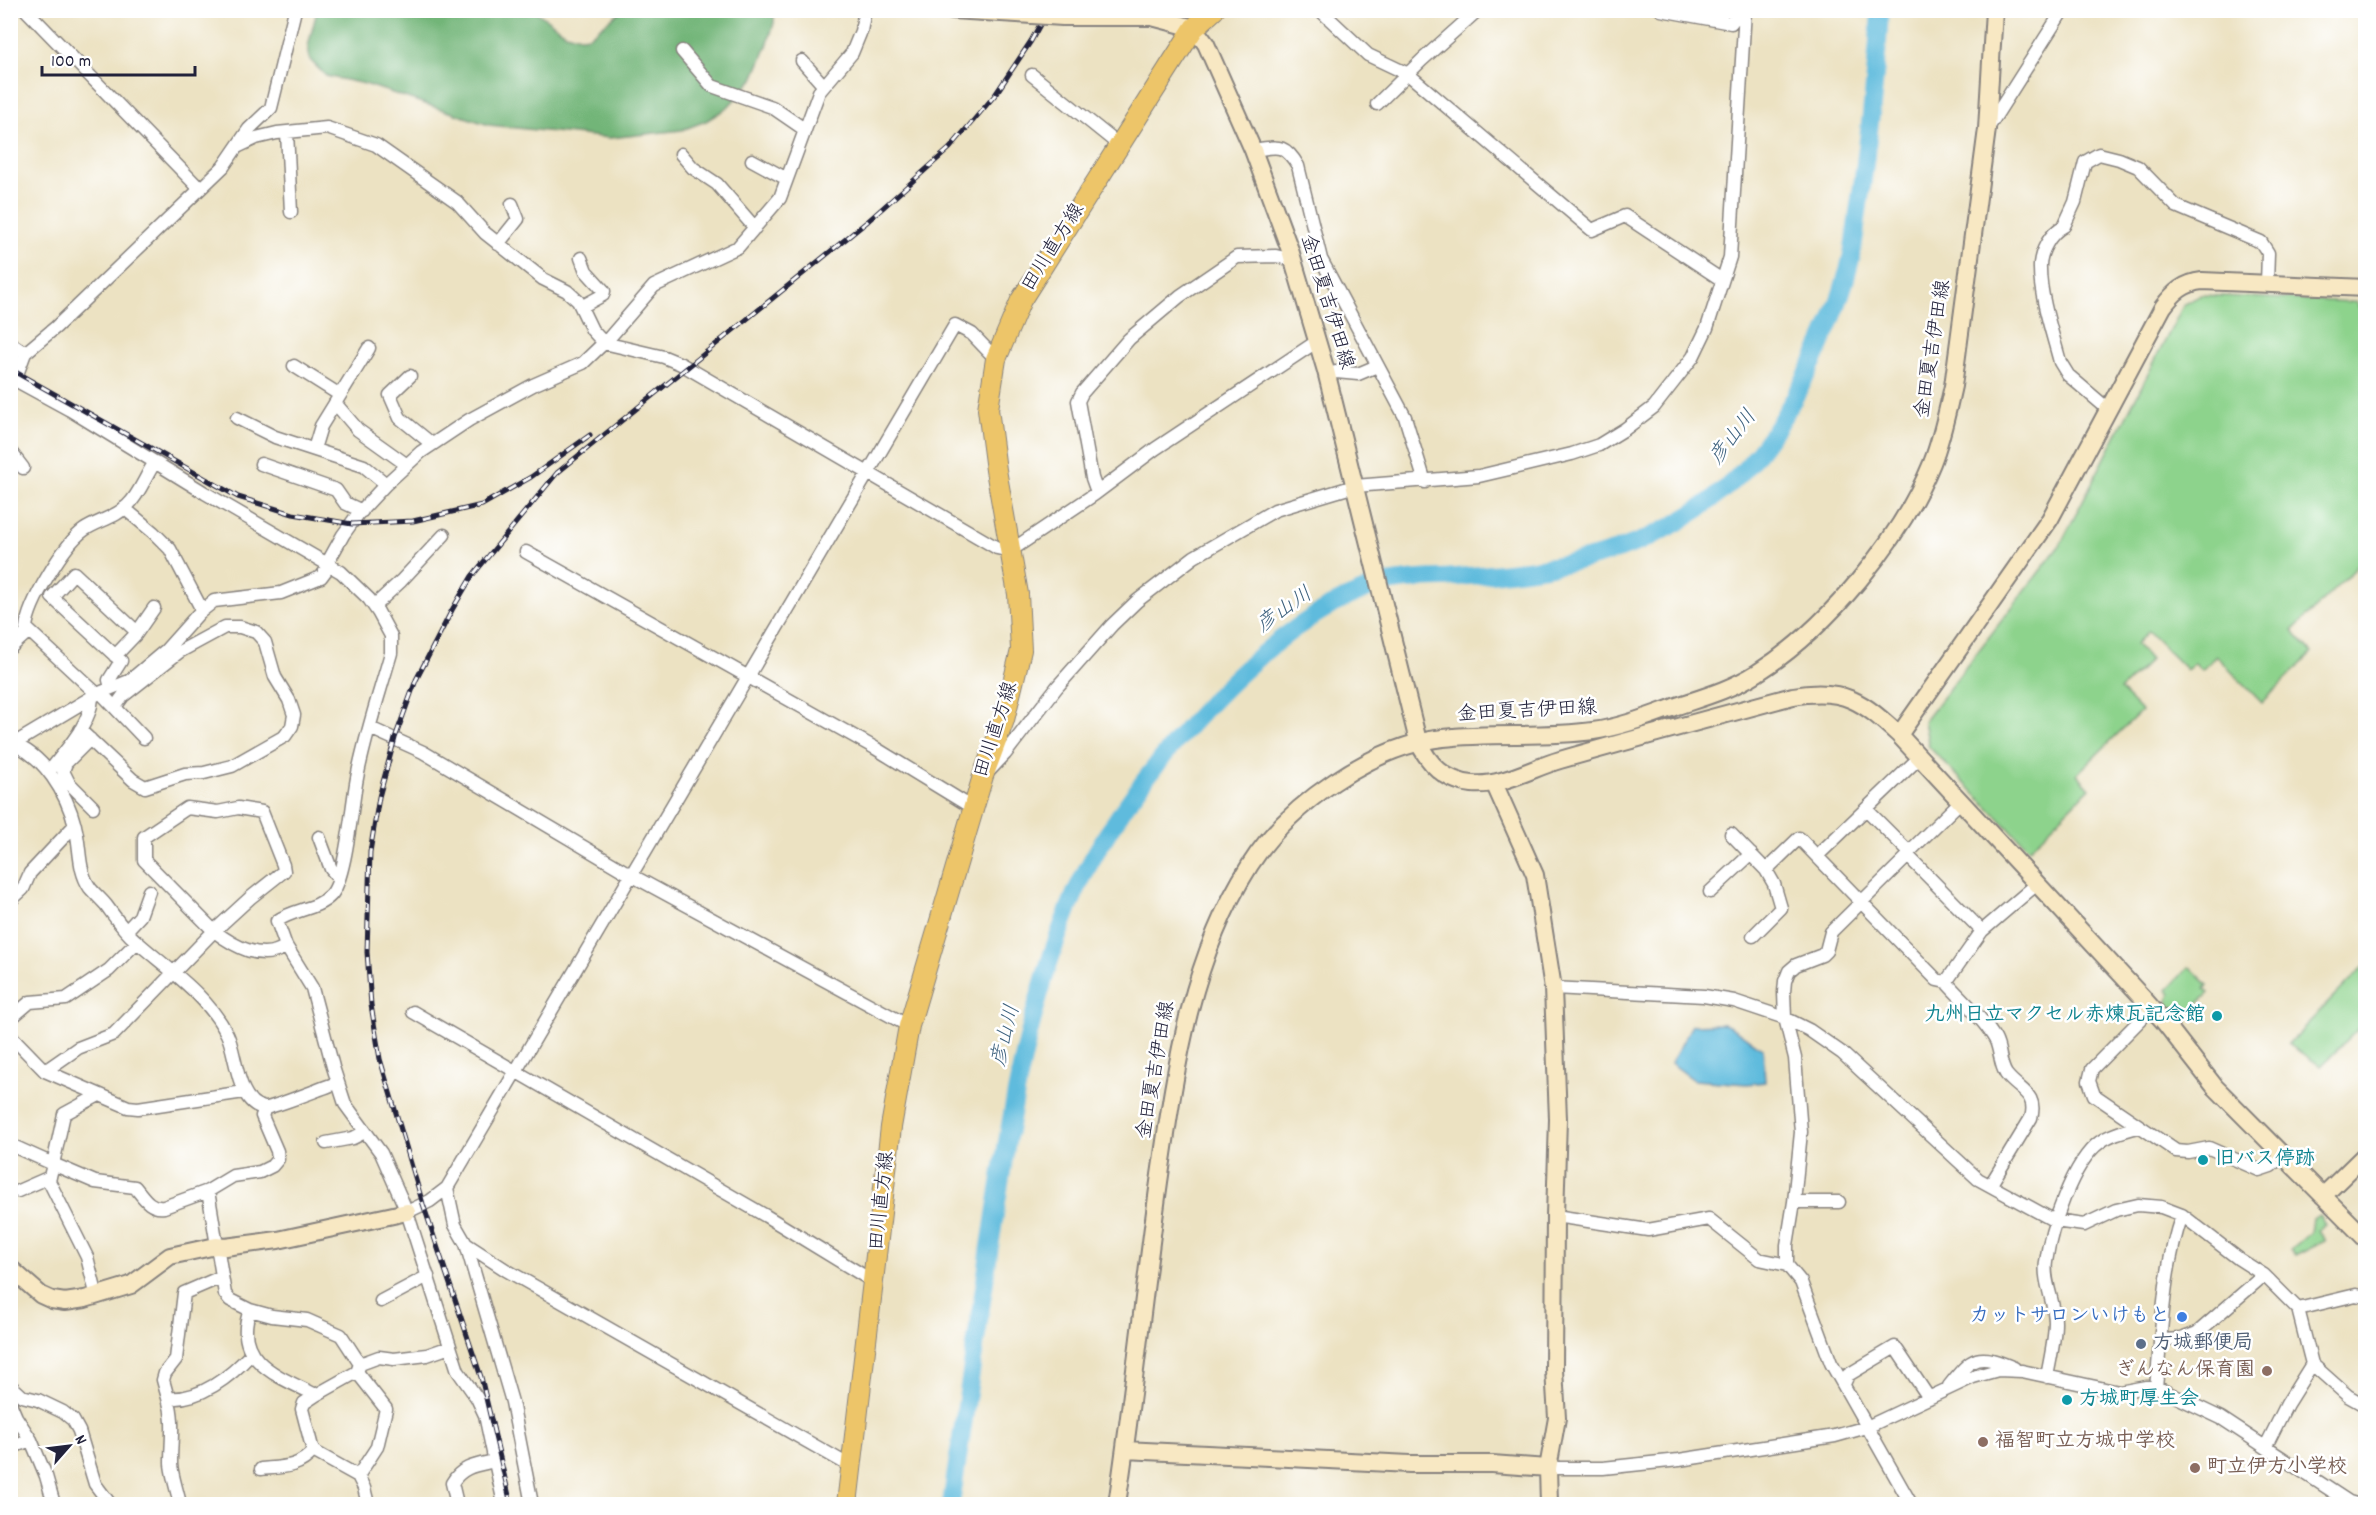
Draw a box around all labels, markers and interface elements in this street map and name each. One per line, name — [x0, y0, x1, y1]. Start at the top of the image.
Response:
scale bar — [42, 39, 195, 77]
text: 100 m — [51, 50, 91, 75]
street label: 田川直方線 — [1016, 198, 1092, 298]
street label: 金田夏吉伊田線 — [1292, 231, 1360, 373]
street label: 金田夏吉伊田線 — [1909, 278, 1959, 420]
water label: 彦山川 — [1703, 404, 1765, 472]
water label: 彦山川 — [1251, 581, 1319, 641]
street label: 田川直方線 — [968, 678, 1026, 782]
street label: 金田夏吉伊田線 — [1456, 694, 1598, 730]
street label: 金田夏吉伊田線 — [1131, 999, 1183, 1141]
water label: 彦山川 — [985, 1002, 1029, 1070]
place label: 九州日立マクセル赤煉瓦記念館 — [1925, 1002, 2205, 1030]
marker: 九州日立マクセル赤煉瓦記念館 — [2210, 1009, 2224, 1023]
place label: 旧バス停跡 — [2215, 1146, 2315, 1174]
street label: 田川直方線 — [864, 1150, 902, 1252]
marker: 旧バス停跡 — [2196, 1153, 2210, 1167]
place label: カットサロンいけもと — [1969, 1303, 2170, 1331]
marker: カットサロンいけもと — [2175, 1310, 2189, 1324]
place label: 方城郵便局 — [2153, 1330, 2253, 1358]
marker: 方城郵便局 — [2134, 1337, 2148, 1351]
place label: ぎんなん保育園 — [2115, 1357, 2255, 1385]
marker: ぎんなん保育園 — [2260, 1364, 2274, 1378]
place label: 方城町厚生会 — [2079, 1386, 2199, 1414]
marker: 方城町厚生会 — [2060, 1393, 2074, 1407]
north arrow — [39, 1416, 99, 1476]
place label: 福智町立方城中学校 — [1995, 1428, 2175, 1456]
text: N — [68, 1431, 92, 1449]
marker: 福智町立方城中学校 — [1976, 1435, 1990, 1449]
place label: 町立伊方小学校 — [2207, 1454, 2347, 1482]
marker: 町立伊方小学校 — [2188, 1461, 2202, 1475]

